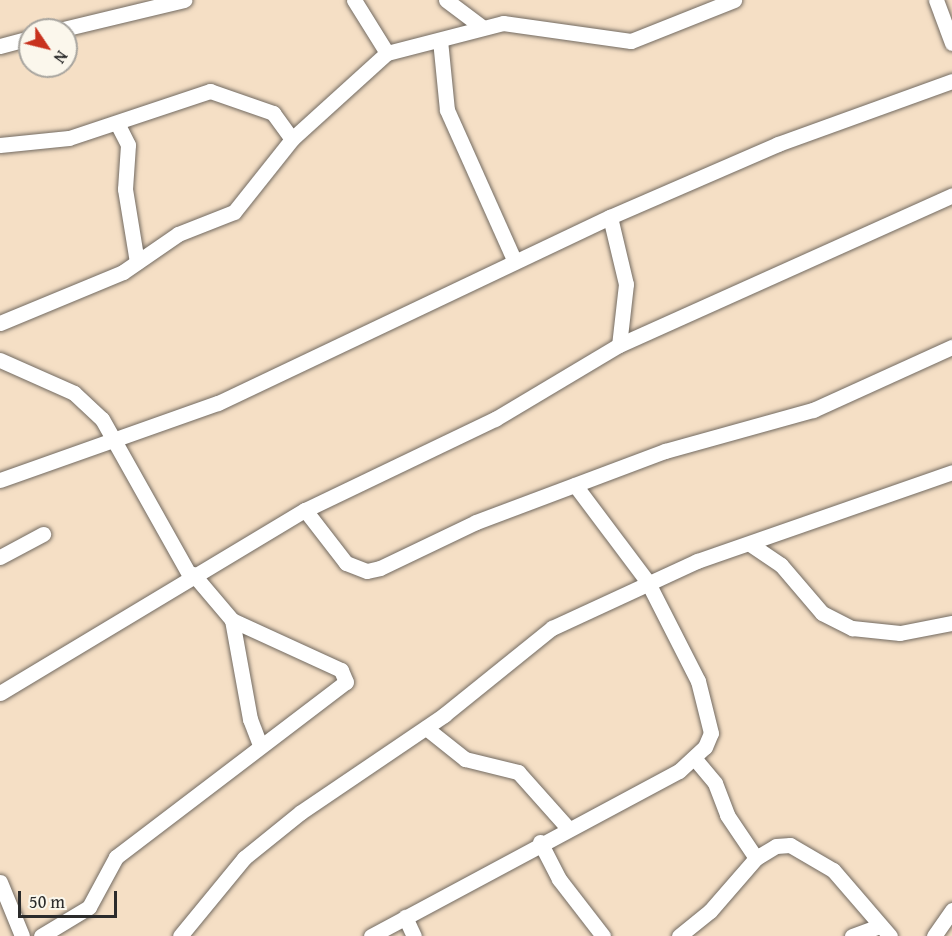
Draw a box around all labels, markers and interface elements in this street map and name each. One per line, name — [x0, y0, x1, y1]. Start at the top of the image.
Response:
north arrow — [18, 18, 78, 78]
text: N — [48, 46, 74, 68]
scale bar — [21, 879, 120, 917]
text: 50 m — [29, 888, 65, 915]

